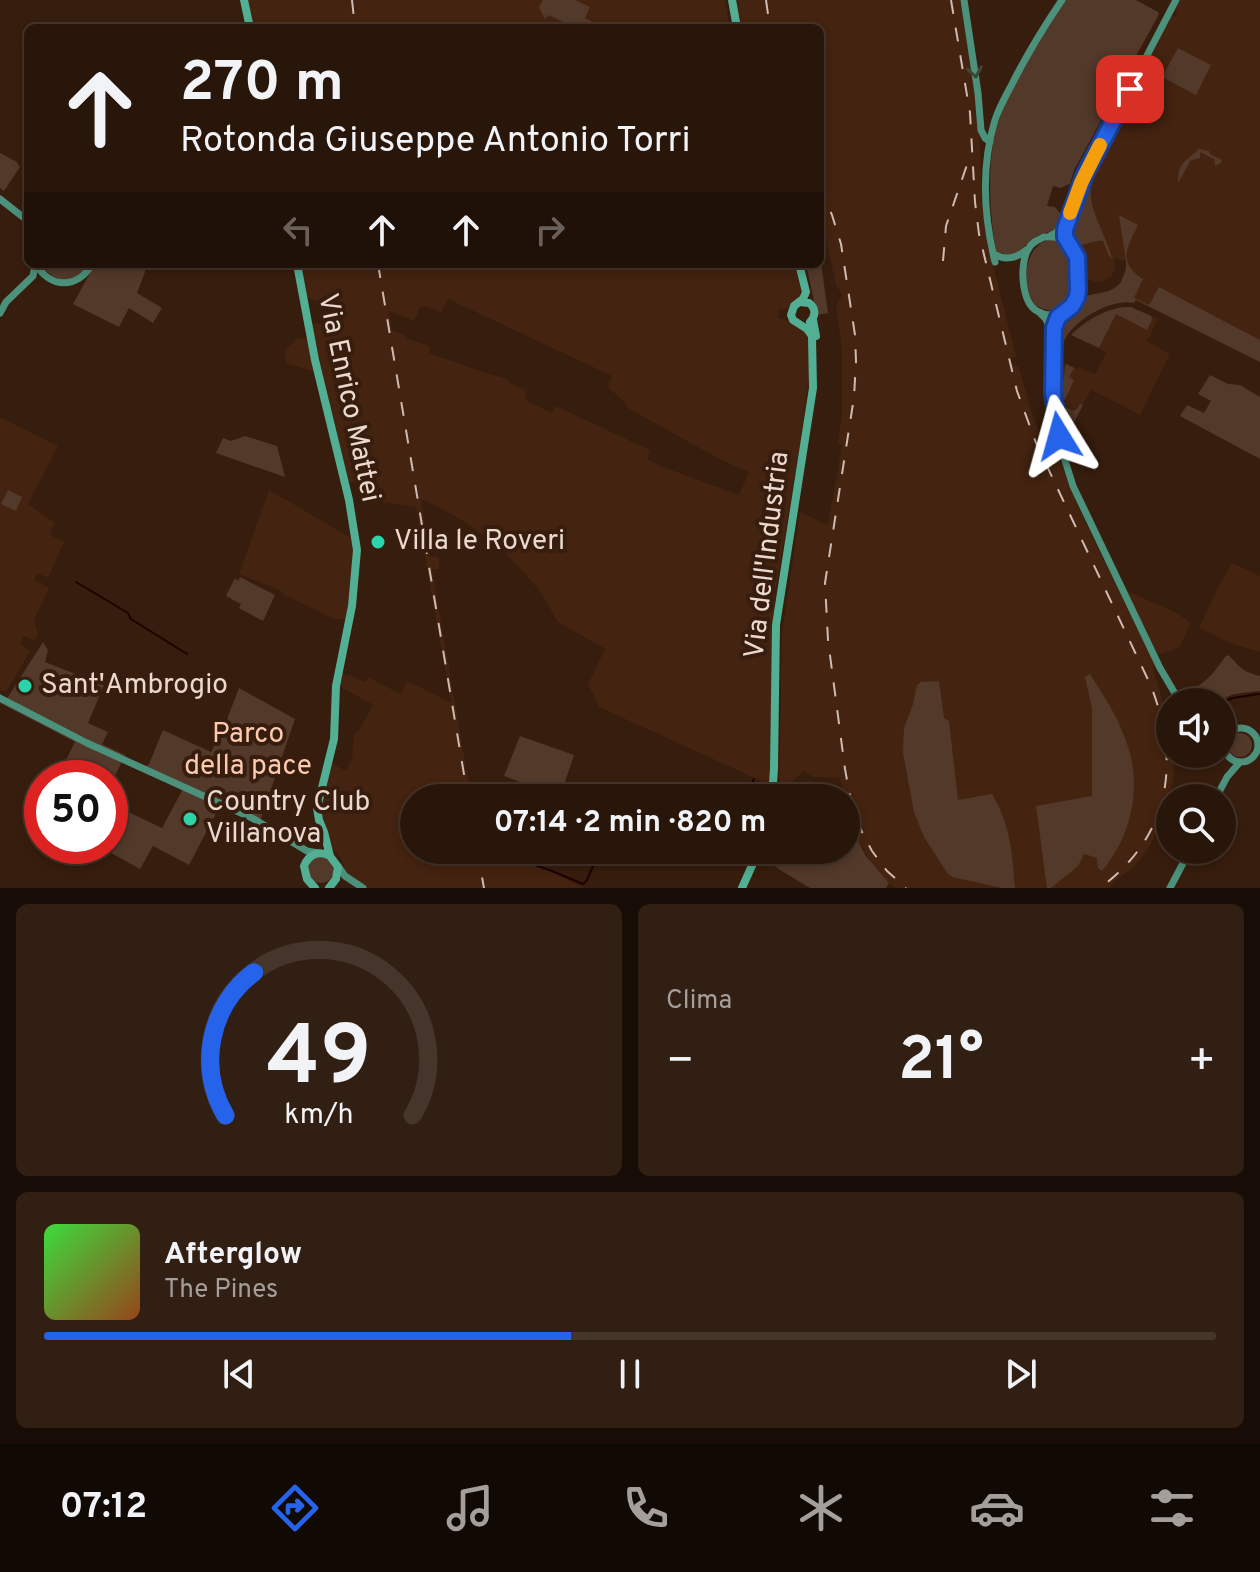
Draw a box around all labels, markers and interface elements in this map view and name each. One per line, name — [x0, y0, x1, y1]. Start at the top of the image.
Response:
text: 270 m — [180, 50, 344, 120]
pin — [1096, 55, 1164, 123]
icon: ahead — [48, 56, 152, 160]
one-way arrow — [966, 66, 983, 79]
icon: arrive — [1108, 67, 1152, 111]
text: Rotonda Giuseppe Antonio Torri — [180, 119, 691, 165]
icon: left — [276, 208, 320, 252]
icon: ahead — [360, 208, 404, 252]
icon: ahead — [444, 208, 488, 252]
icon: right — [528, 208, 572, 252]
street label: Via Enrico Mattei — [308, 290, 388, 506]
position arrow — [1017, 394, 1101, 478]
street label: Via dell'Industria — [737, 449, 799, 661]
place label: Villa le Roveri — [394, 524, 565, 560]
marker: Villa le Roveri — [369, 533, 387, 551]
place label: Sant'Ambrogio — [41, 668, 228, 704]
marker: Sant'Ambrogio — [16, 677, 34, 695]
map controls — [1156, 688, 1236, 864]
button: sound — [1156, 688, 1236, 768]
park label: Parco della pace — [184, 717, 312, 785]
speed limit sign: 50 — [24, 760, 128, 864]
button: search — [1156, 784, 1236, 864]
place label: Country Club Villanova — [206, 785, 370, 853]
text: 07:14 · 2 min · 820 m — [494, 805, 766, 842]
marker: Country Club Villanova — [181, 810, 199, 828]
text: Clima — [666, 985, 732, 1018]
text: 49 — [267, 1009, 371, 1114]
text: 21° — [898, 1025, 984, 1101]
text: − — [666, 1035, 694, 1091]
text: + — [1188, 1035, 1216, 1091]
text: km/h — [284, 1098, 354, 1134]
text: Afterglow — [164, 1237, 302, 1274]
text: The Pines — [164, 1274, 278, 1307]
icon: previous — [217, 1352, 261, 1396]
icon: pause — [608, 1352, 652, 1396]
icon: next — [999, 1352, 1043, 1396]
icon: directions — [267, 1480, 323, 1536]
icon: music — [442, 1480, 498, 1536]
icon: phone — [618, 1480, 674, 1536]
icon: climate — [793, 1480, 849, 1536]
icon: car — [969, 1480, 1025, 1536]
icon: filters — [1144, 1480, 1200, 1536]
text: 07:12 — [60, 1485, 147, 1531]

